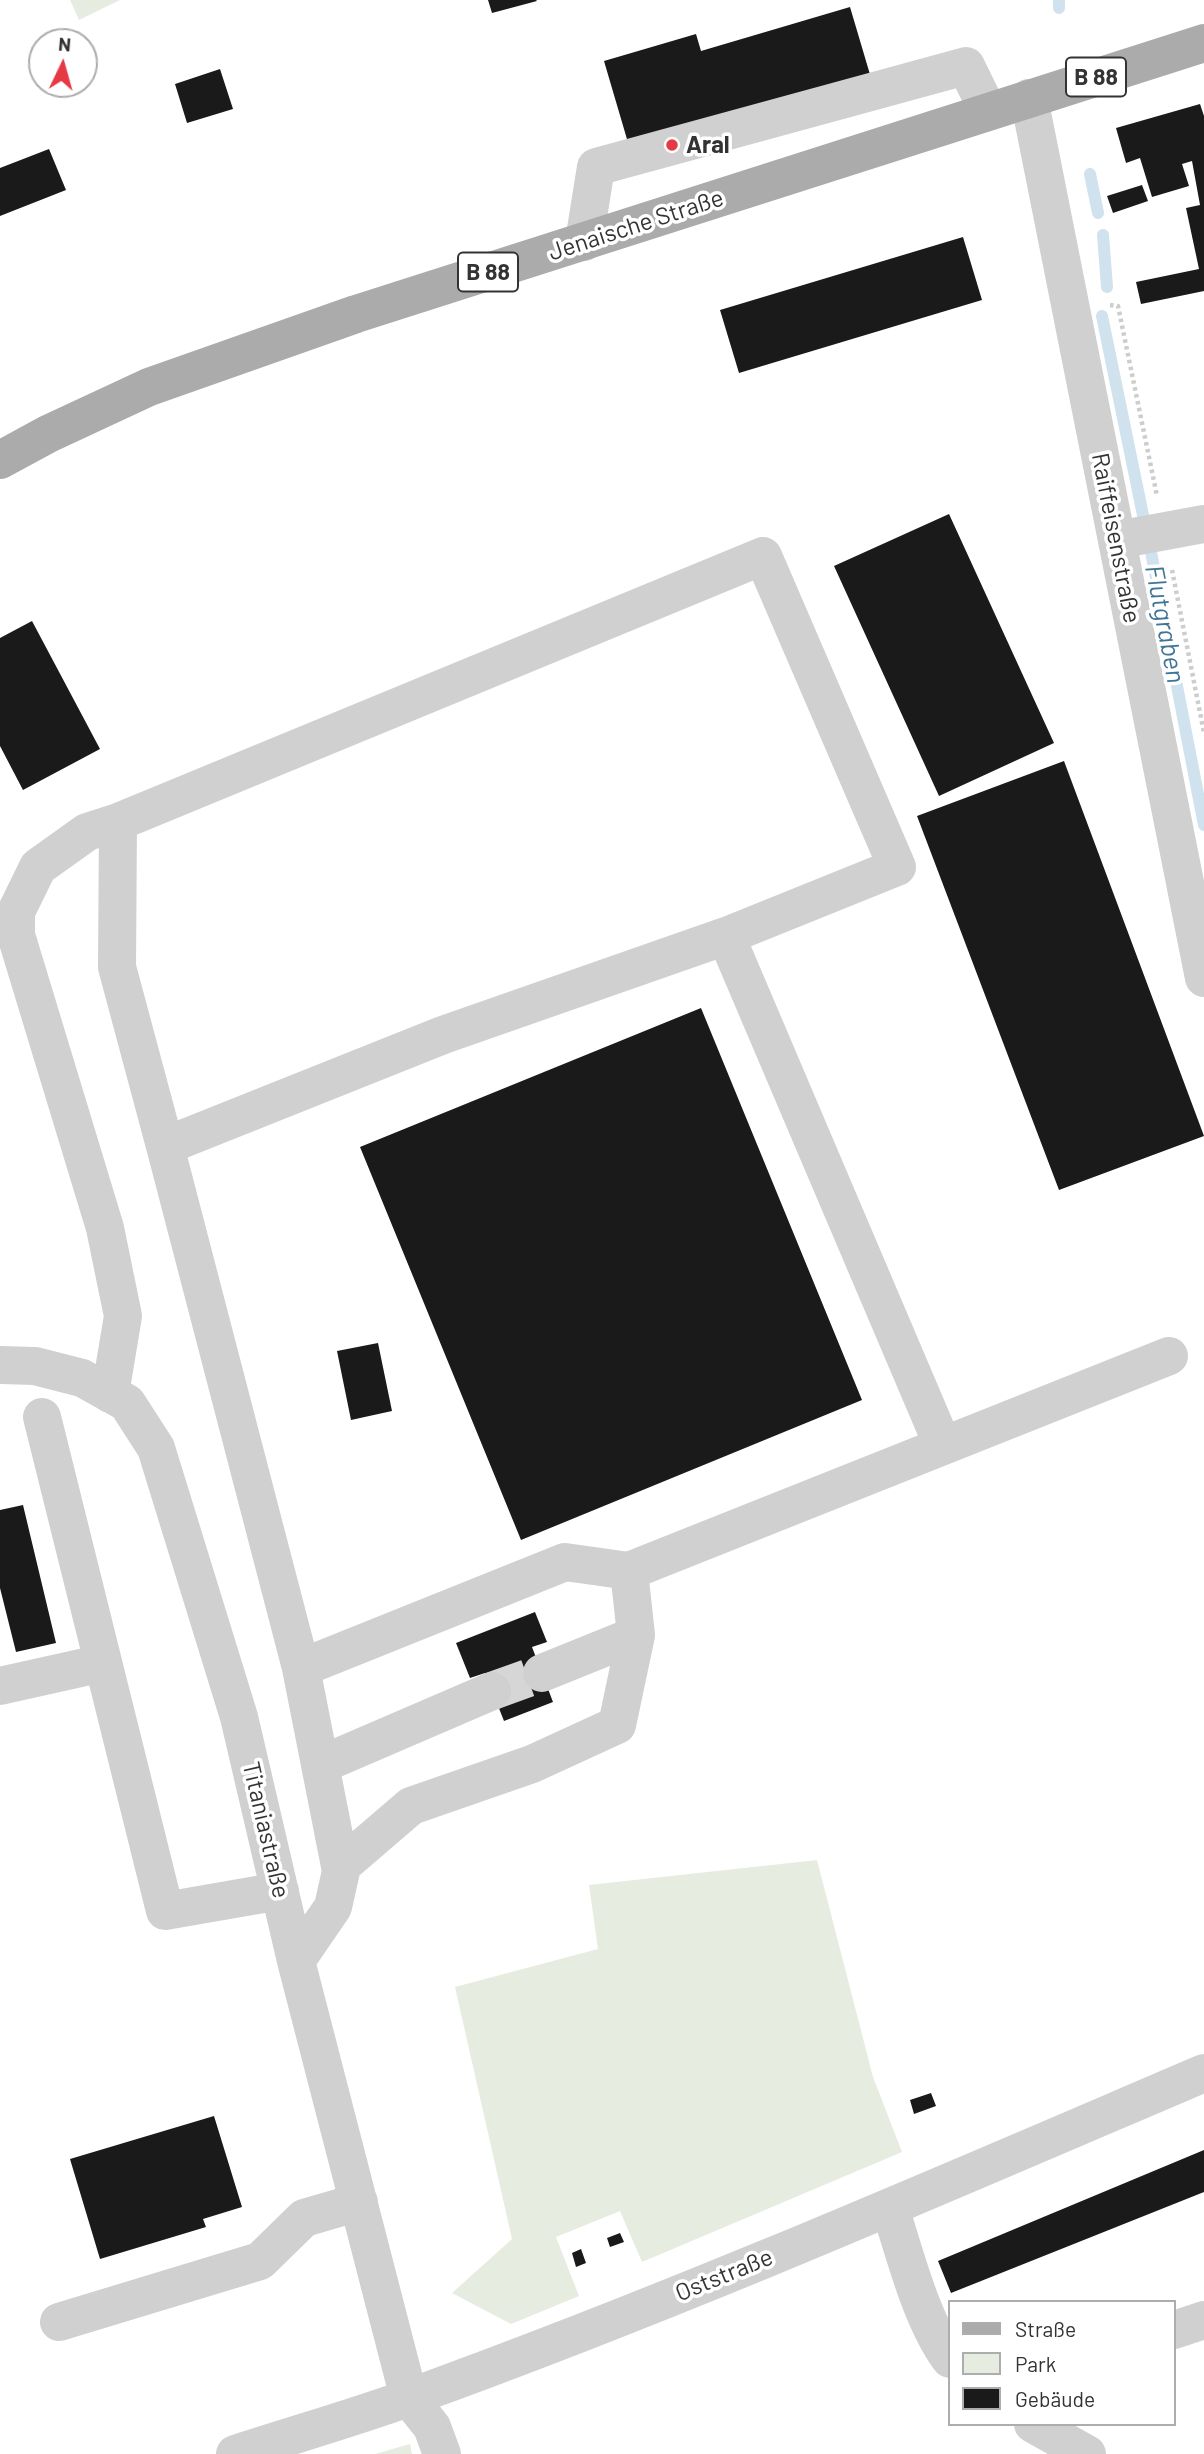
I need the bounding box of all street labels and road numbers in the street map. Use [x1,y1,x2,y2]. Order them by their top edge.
road number: B 88 [1066,58,1126,96]
street label: Jenaische Straße [545,183,727,267]
road number: B 88 [458,252,518,292]
street label: Raiffeisenstraße [1085,451,1147,625]
street label: Titaniastraße [236,1759,296,1901]
street label: Oststraße [671,2242,777,2308]

